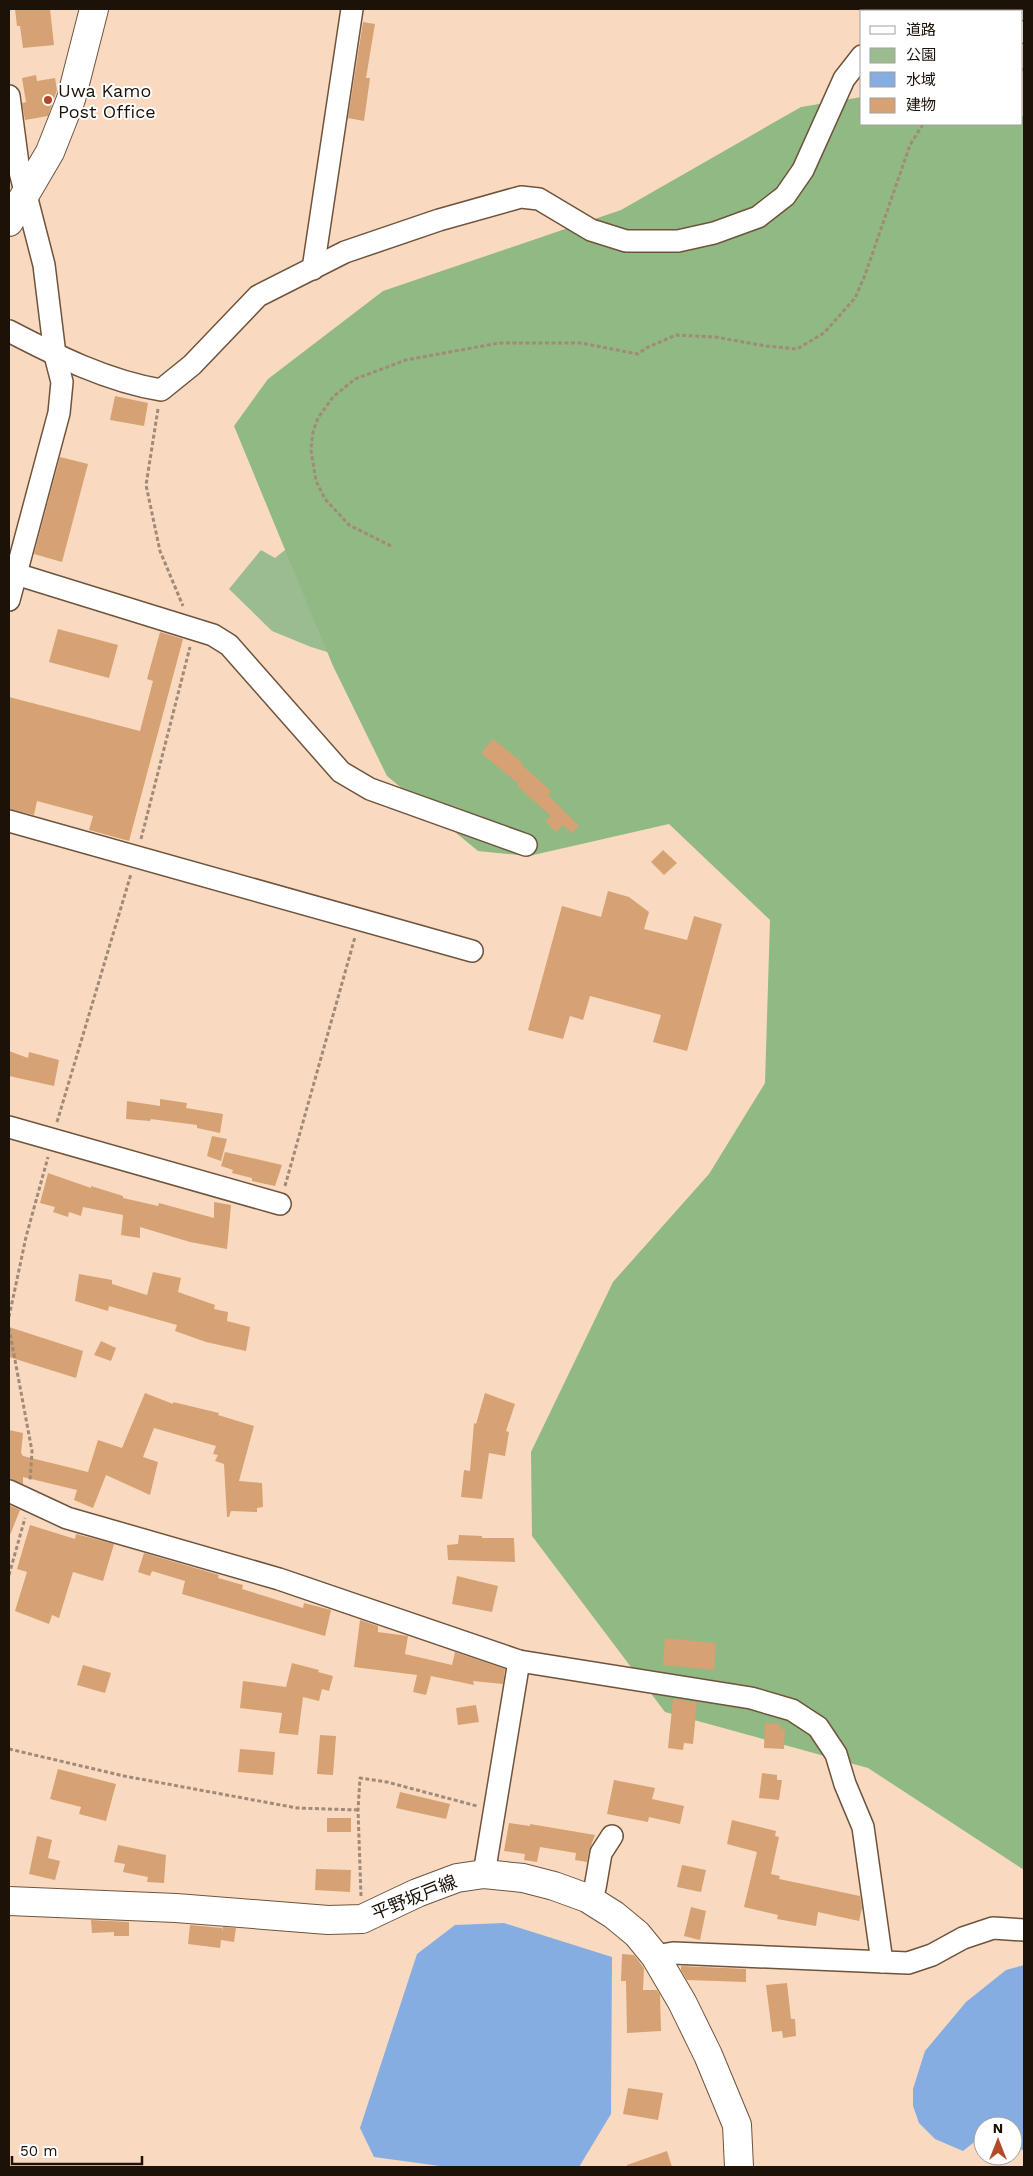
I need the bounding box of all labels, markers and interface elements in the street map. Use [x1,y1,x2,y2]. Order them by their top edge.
legend [860,10,1023,125]
text: 道路 [906,21,936,39]
text: 公園 [906,46,936,64]
text: 水域 [906,71,936,89]
place label: Uwa Kamo Post Office [58,80,156,122]
marker: Uwa Kamo Post Office [42,94,54,106]
text: 建物 [906,96,936,114]
street label: 平野坂戸線 [368,1870,460,1924]
north arrow [973,2116,1023,2166]
text: N [993,2120,1003,2136]
scale bar [12,2134,142,2166]
text: 50 m [20,2142,57,2160]

